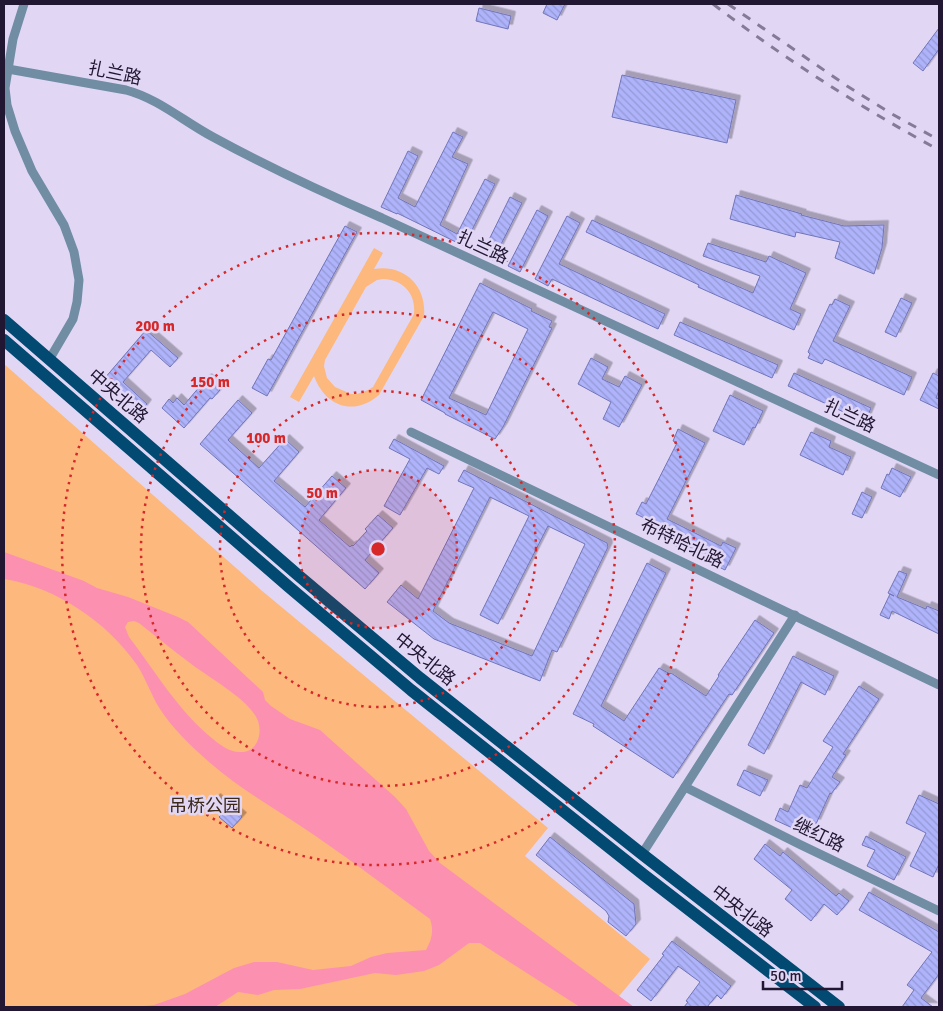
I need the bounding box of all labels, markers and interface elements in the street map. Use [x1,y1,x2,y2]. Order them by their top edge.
street label: 扎兰路 [86,57,144,89]
street label: 扎兰路 [454,226,512,268]
text: 200 m [135,317,175,335]
street label: 中央北路 [84,364,152,428]
text: 150 m [190,373,230,391]
street label: 扎兰路 [821,395,879,437]
text: 100 m [246,429,286,447]
text: 50 m [306,484,338,502]
street label: 布特哈北路 [637,513,727,573]
centre of rings [369,540,387,558]
street label: 中央北路 [390,628,460,690]
park label: 吊桥公园 [169,795,241,817]
street label: 继红路 [790,813,848,857]
street label: 中央北路 [707,880,777,942]
scale bar [763,958,842,990]
text: 50 m [770,967,801,985]

